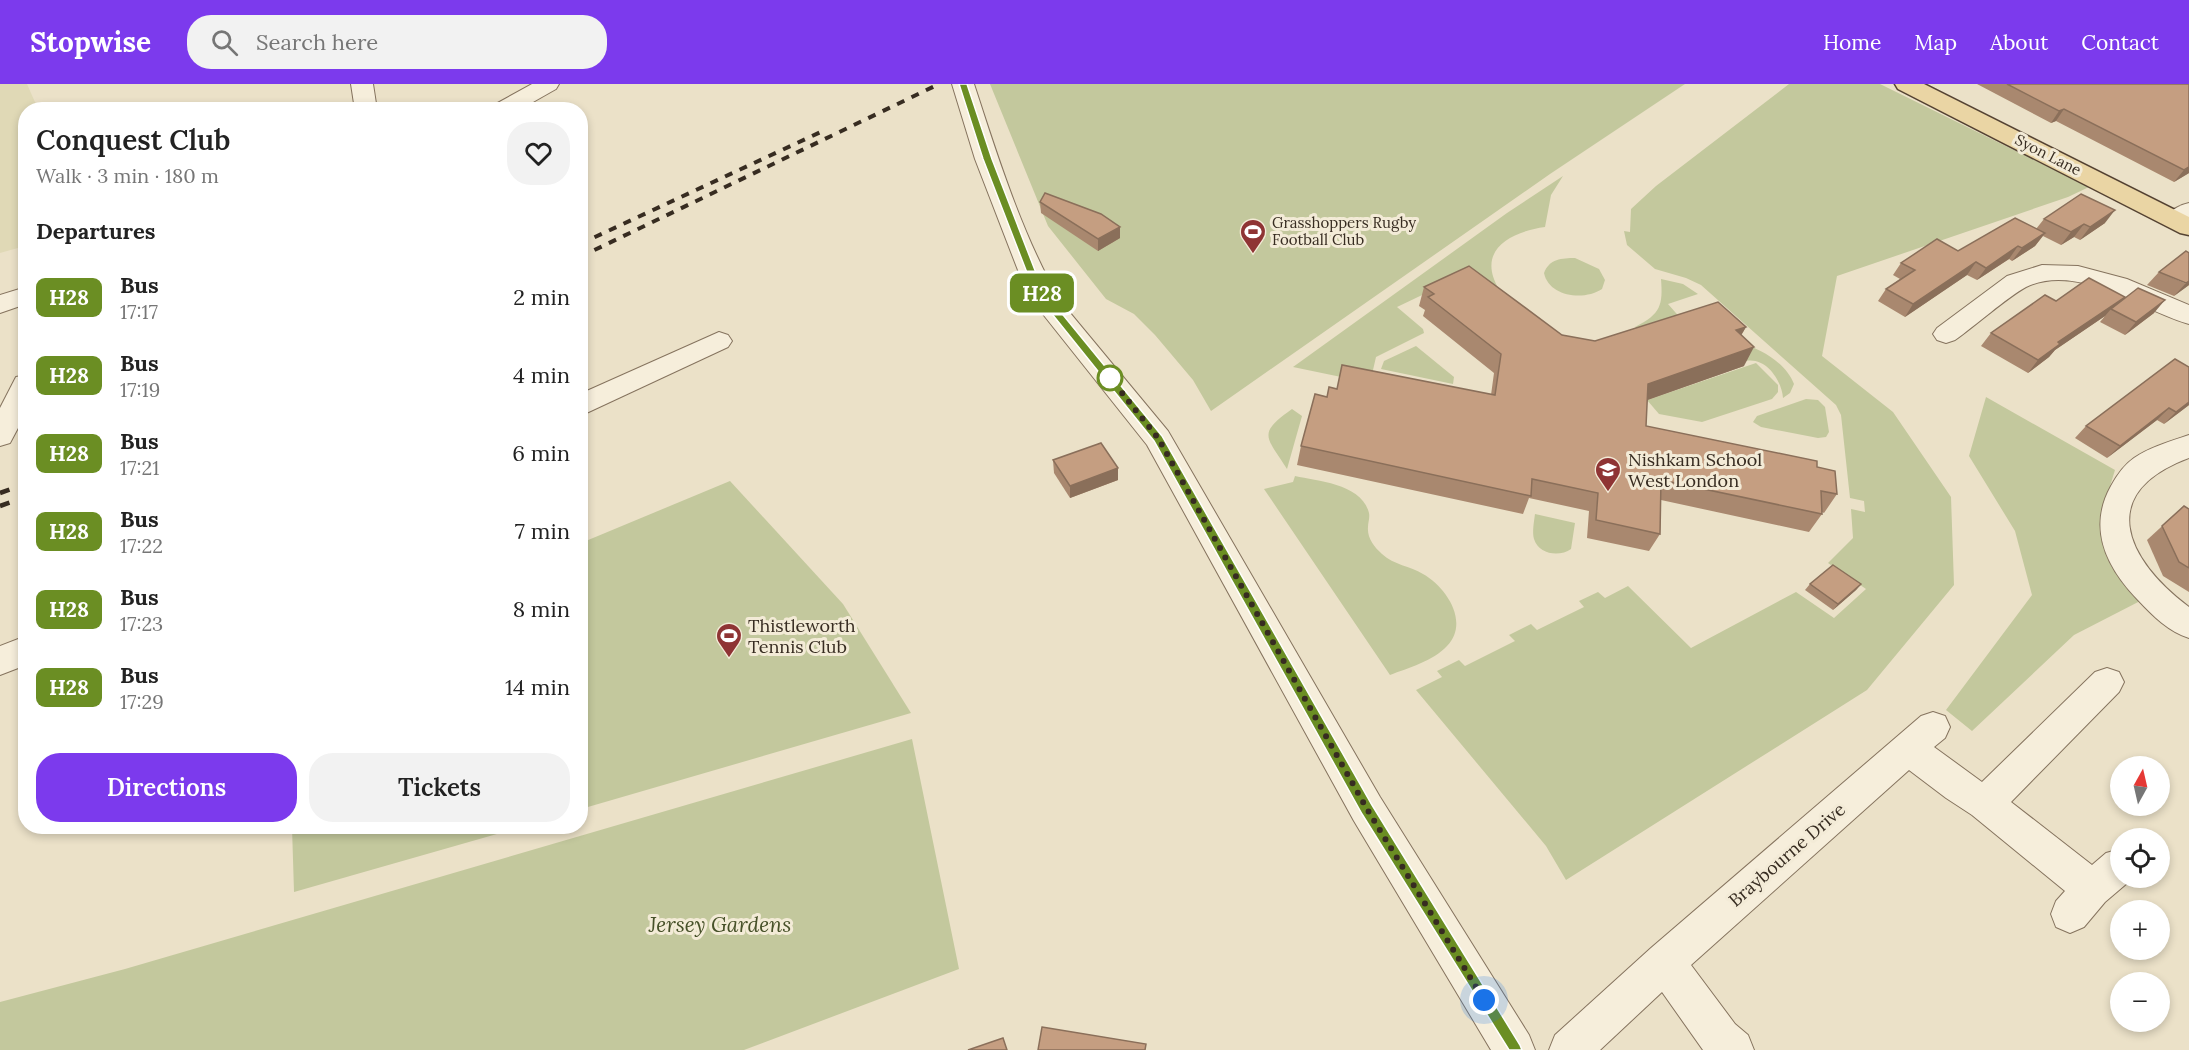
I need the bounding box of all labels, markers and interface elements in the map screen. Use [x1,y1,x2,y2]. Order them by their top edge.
search box [187,15,607,69]
text: Stopwise [30,24,151,60]
icon: search [208,26,241,59]
text: Search here [256,28,378,56]
text: Home [1823,29,1881,56]
text: Map [1914,29,1957,56]
text: About [1990,29,2048,56]
text: Contact [2081,29,2159,56]
text: Conquest Club [36,122,230,158]
button: heart [507,122,570,185]
street label: Syon Lane [2012,130,2085,179]
text: Walk · 3 min · 180 m [36,163,219,188]
place label: Grasshoppers Rugby Football Club [1272,213,1416,249]
text: Departures [36,217,155,245]
sports icon: Grasshoppers Rugby Football Club [1238,217,1268,255]
text: Bus [120,271,159,299]
line badge: H28 [1008,274,1076,312]
text: H28 [1022,280,1062,307]
text: 2 min [513,283,570,311]
text: H28 [49,284,89,311]
text: 17:17 [120,299,158,324]
text: Bus [120,349,159,377]
text: 4 min [513,361,570,389]
text: H28 [49,362,89,389]
unlabelled marker [1097,365,1123,391]
text: 17:19 [120,377,160,402]
text: Bus [120,427,159,455]
text: 6 min [512,439,570,467]
text: H28 [49,440,89,467]
place label: Nishkam School West London [1628,448,1762,492]
text: 17:21 [120,455,160,480]
school or university icon: Nishkam School West London [1593,455,1623,493]
text: Bus [120,505,159,533]
text: 7 min [515,517,570,545]
text: H28 [49,518,89,545]
text: 17:22 [120,533,163,558]
text: Bus [120,583,159,611]
text: 8 min [513,595,570,623]
text: H28 [49,596,89,623]
text: 17:23 [120,611,163,636]
place label: Thistleworth Tennis Club [748,614,856,658]
sports icon: Thistleworth Tennis Club [714,621,744,659]
text: Bus [120,661,159,689]
text: 14 min [505,673,570,701]
text: H28 [49,674,89,701]
text: 17:29 [120,689,164,714]
button: Directions [36,753,297,822]
button: Tickets [309,753,570,822]
north arrow [2110,756,2170,816]
map controls [2110,756,2170,1032]
street label: Braybourne Drive [1724,797,1850,912]
button: locate [2110,828,2170,888]
button: + [2110,900,2170,960]
park label: Jersey Gardens [648,911,791,938]
button: − [2110,972,2170,1032]
your location [1469,985,1499,1015]

